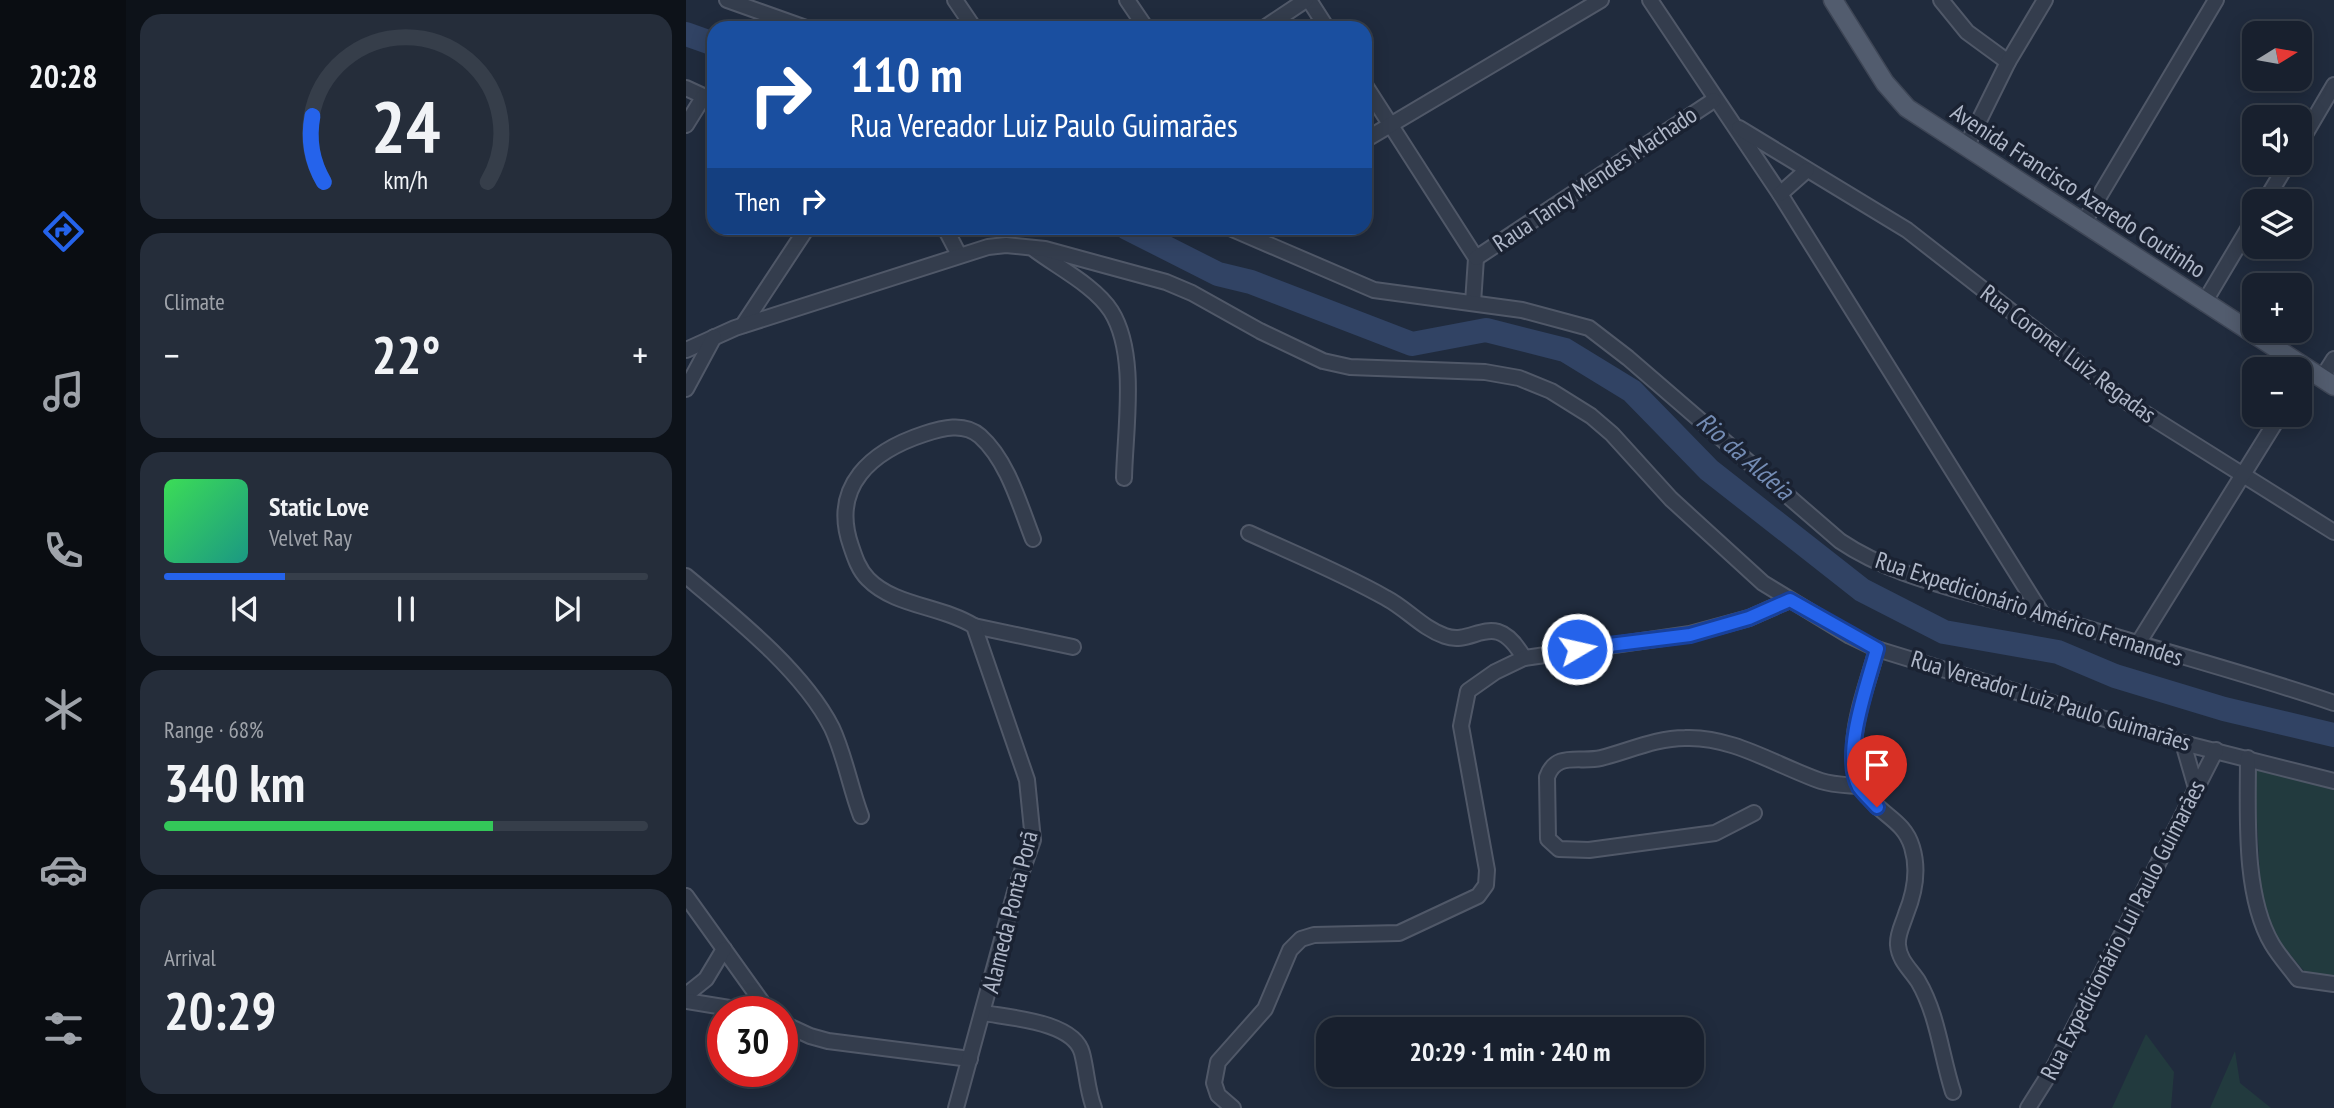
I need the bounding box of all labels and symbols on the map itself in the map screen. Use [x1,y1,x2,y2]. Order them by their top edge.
north arrow [2242,21,2312,91]
street label: Avenida Francisco Azeredo Coutinho [1945,96,2212,285]
street label: Raua Tancy Mendes Machado [1487,99,1703,258]
street label: Rua Coronel Luiz Regadas [1974,277,2162,430]
water label: Rio da Aldeia [1690,405,1802,508]
street label: Rua Expedicionário Américo Fernandes [1872,544,2187,673]
position arrow [1540,612,1614,686]
street label: Rua Vereador Luiz Paulo Guimarães [1908,643,2195,758]
pin [1847,735,1907,807]
street label: Rua Expedicionário Lui Paulo Guimarães [2033,775,2212,1085]
street label: Alameda Ponta Porã [974,828,1045,996]
speed limit sign: 30 [707,996,798,1087]

